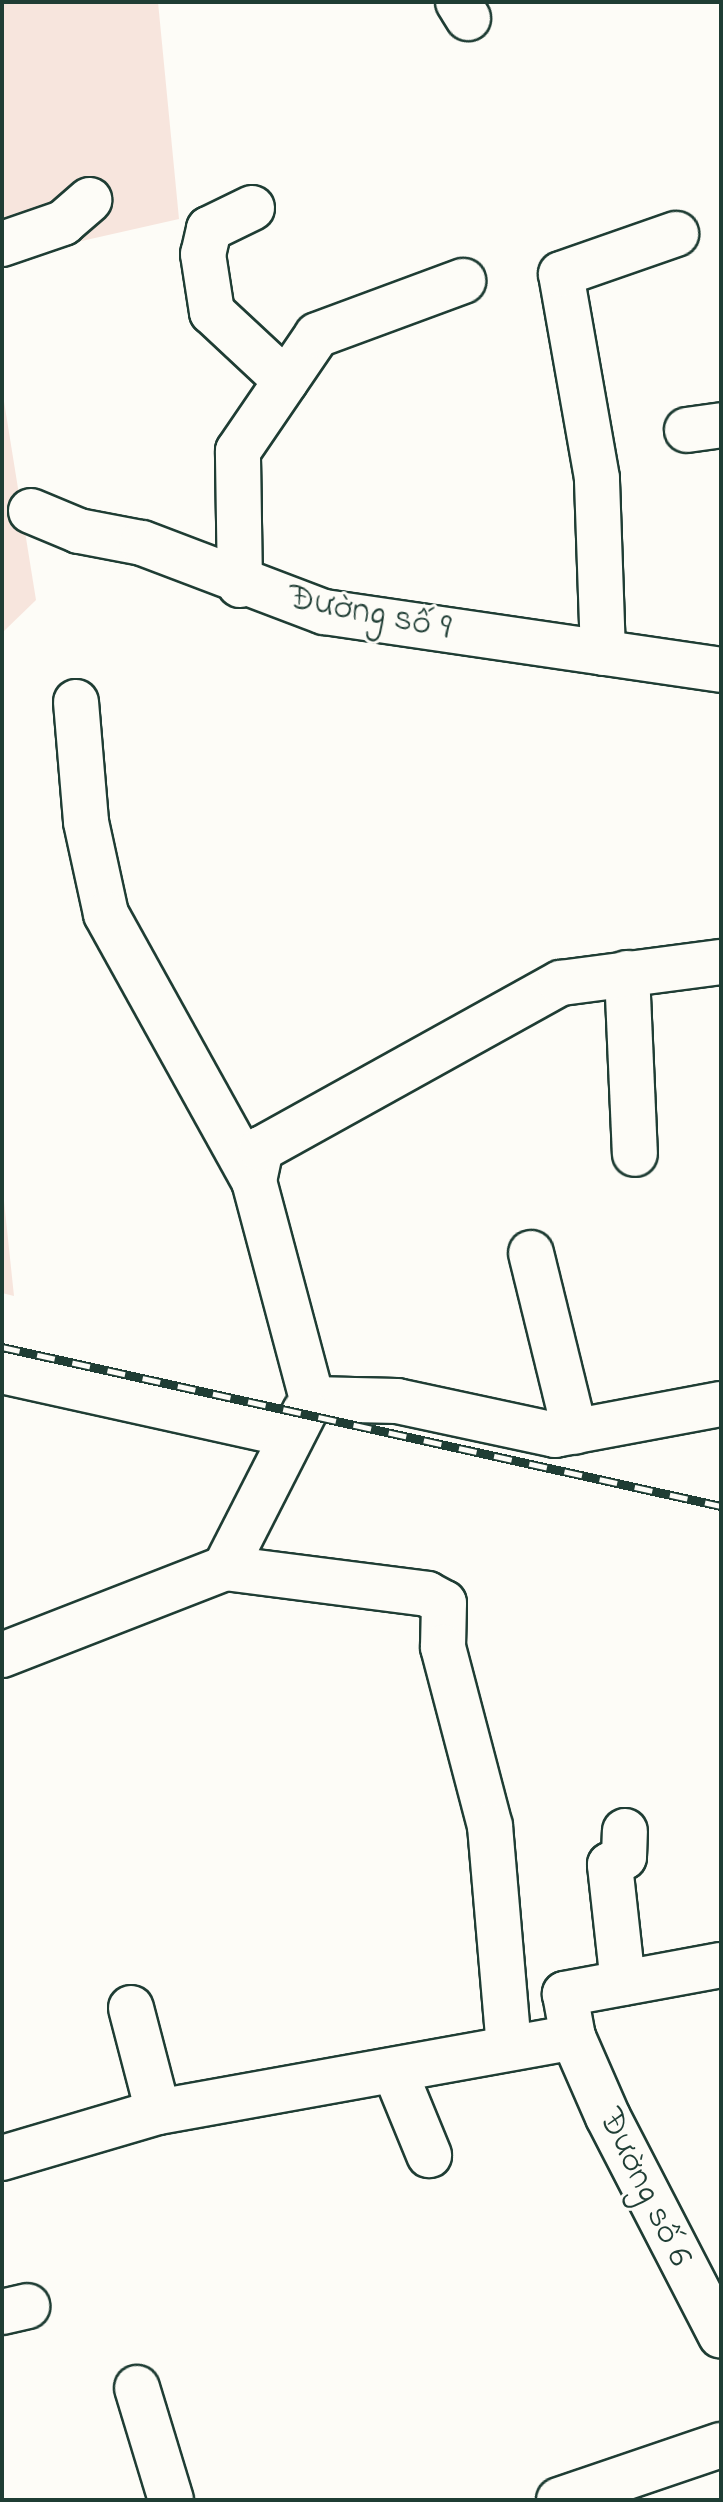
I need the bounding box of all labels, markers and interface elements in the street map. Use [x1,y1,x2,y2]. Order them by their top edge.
street label: Đường số 9 [284,577,454,651]
street label: Đường số 6 [587,2102,701,2274]

